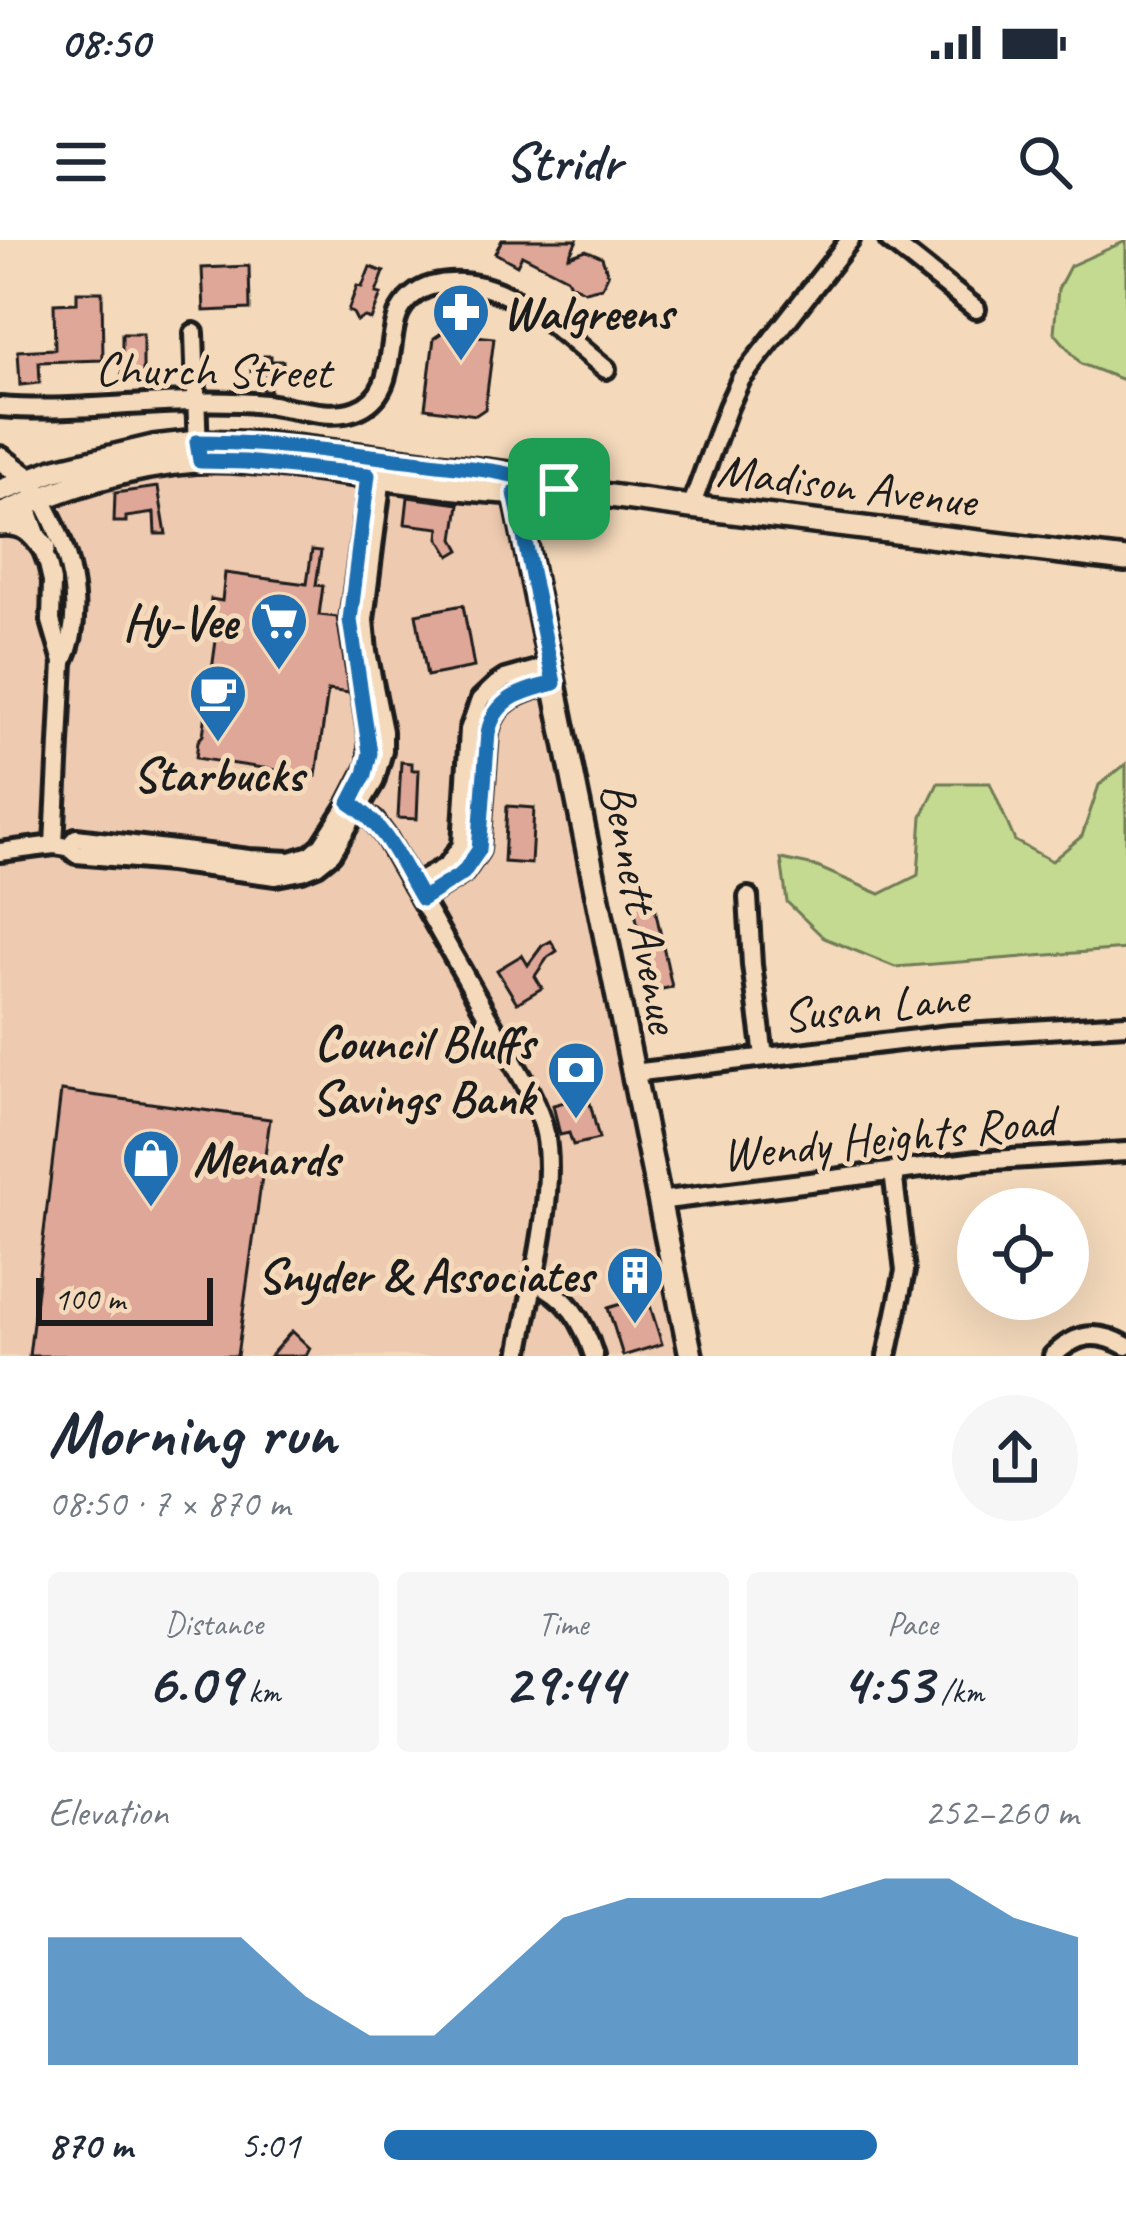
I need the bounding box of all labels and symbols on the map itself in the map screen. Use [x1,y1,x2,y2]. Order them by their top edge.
pharmacy icon: Walgreens [430,281,492,363]
place label: Walgreens [503,283,678,343]
street label: Church Street [95,338,335,402]
pin [508,438,610,540]
street label: Madison Avenue [714,439,983,531]
supermarket icon: Hy-Vee [248,590,310,672]
place label: Hy-Vee [123,592,241,652]
cafe icon: Starbucks [187,662,249,744]
place label: Starbucks [133,745,307,805]
street label: Bennett Avenue [587,777,695,1041]
street label: Susan Lane [779,966,974,1046]
place label: Council Bluffs Savings Bank [312,1013,539,1128]
bank icon: Council Bluffs Savings Bank [545,1039,607,1121]
street label: Wendy Heights Road [719,1089,1064,1184]
shop icon: Menards [120,1127,182,1209]
place label: Menards [193,1129,343,1189]
building icon: Snyder & Associates [604,1244,666,1326]
place label: Snyder & Associates [257,1246,598,1306]
scale bar [36,1272,213,1325]

